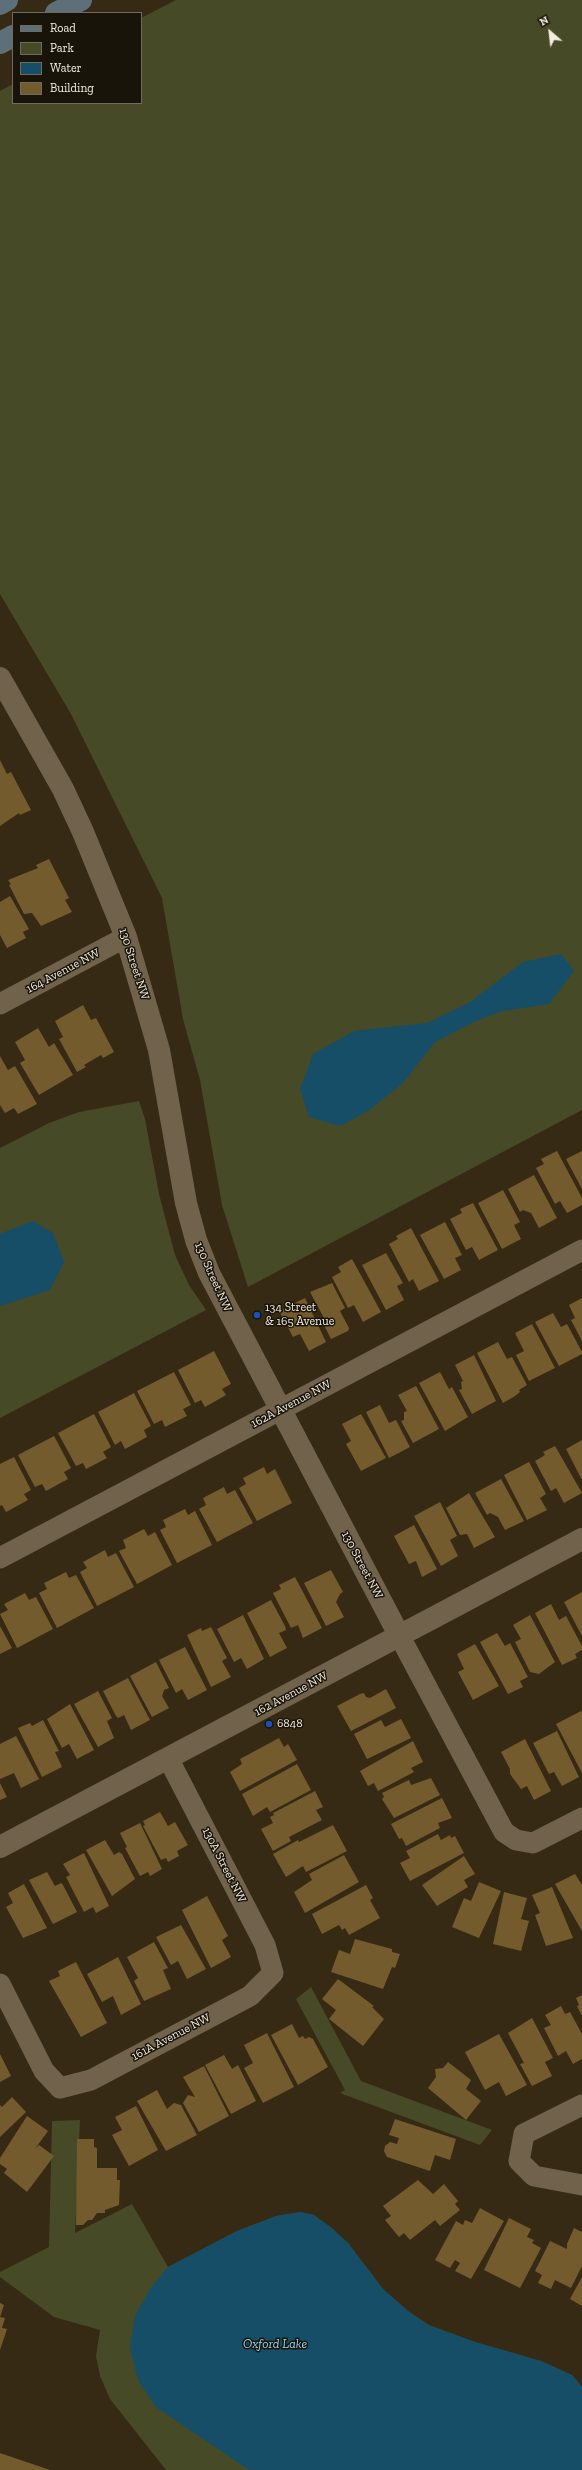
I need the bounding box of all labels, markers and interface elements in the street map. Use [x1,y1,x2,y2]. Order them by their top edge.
legend [12,12,142,104]
north arrow [530,12,570,52]
text: N [537,13,551,29]
text: Road [50,21,76,35]
text: Park [50,41,74,55]
text: Water [50,61,82,75]
text: Building [50,81,94,95]
street label: 130 Street NW [116,926,152,1002]
street label: 164 Avenue NW [24,946,102,996]
street label: 130 Street NW [191,1240,235,1314]
place label: 134 Street & 165 Avenue [265,1301,334,1329]
marker: 134 Street & 165 Avenue [252,1310,262,1320]
street label: 162A Avenue NW [249,1377,333,1431]
street label: 130 Street NW [338,1529,386,1601]
street label: 162 Avenue NW [252,1669,330,1719]
place label: 6848 [277,1717,303,1731]
marker: 6848 [264,1719,274,1729]
street label: 130A Street NW [199,1825,249,1905]
street label: 161A Avenue NW [129,2010,213,2064]
water label: Oxford Lake [243,2336,307,2352]

